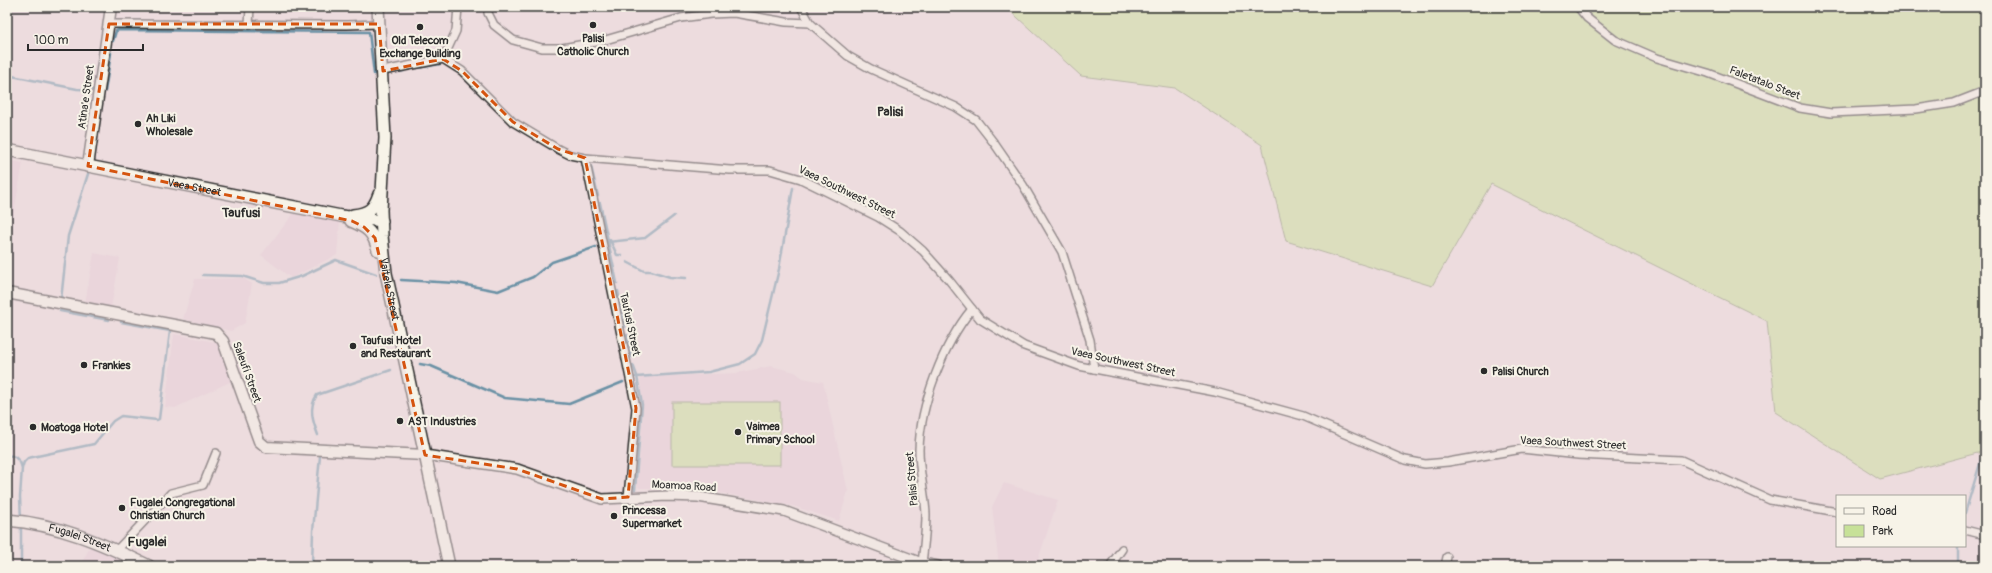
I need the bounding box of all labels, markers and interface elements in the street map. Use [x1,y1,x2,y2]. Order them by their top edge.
marker: Palisi Catholic Church [588,20,598,30]
marker: Old Telecom Exchange Building [415,22,425,32]
scale bar [28,26,143,52]
place label: Palisi Catholic Church [557,32,629,58]
text: 100 m [34,33,69,48]
place label: Old Telecom Exchange Building [379,34,461,60]
street label: Atina'e Street [75,64,97,130]
street label: Faletatalo Steet [1728,64,1803,103]
district label: Palisi [877,104,904,120]
place label: Ah Liki Wholesale [146,112,193,138]
marker: Ah Liki Wholesale [133,119,143,129]
street label: Vaea Southwest Street [796,163,898,221]
street label: Vaea Street [166,175,223,199]
district label: Taufusi [221,205,261,221]
street label: Vaitele Street [378,257,403,322]
street label: Taufusi Street [617,291,643,357]
place label: Taufusi Hotel and Restaurant [360,334,431,360]
street label: Saleufi Street [230,340,264,405]
marker: Taufusi Hotel and Restaurant [348,341,358,351]
street label: Vaea Southwest Street [1070,345,1177,380]
place label: Frankies [92,359,131,372]
marker: Frankies [79,360,89,370]
place label: Palisi Church [1492,365,1549,378]
marker: Palisi Church [1479,366,1489,376]
place label: AST Industries [408,415,476,428]
marker: AST Industries [395,416,405,426]
place label: Vaimea Primary School [746,420,815,446]
place label: Moatoga Hotel [41,421,109,434]
marker: Moatoga Hotel [28,422,38,432]
marker: Vaimea Primary School [733,427,743,437]
street label: Vaea Southwest Street [1519,434,1627,452]
street label: Palisi Street [903,451,921,507]
street label: Moamoa Road [651,478,717,494]
legend [1836,495,1966,547]
place label: Fugalei Congregational Christian Church [130,496,236,522]
marker: Fugalei Congregational Christian Church [117,503,127,513]
place label: Princessa Supermarket [622,504,682,530]
text: Road [1872,504,1897,519]
marker: Princessa Supermarket [609,511,619,521]
street label: Fugalei Street [47,521,113,554]
text: Park [1872,524,1893,539]
district label: Fugalei [128,534,167,550]

